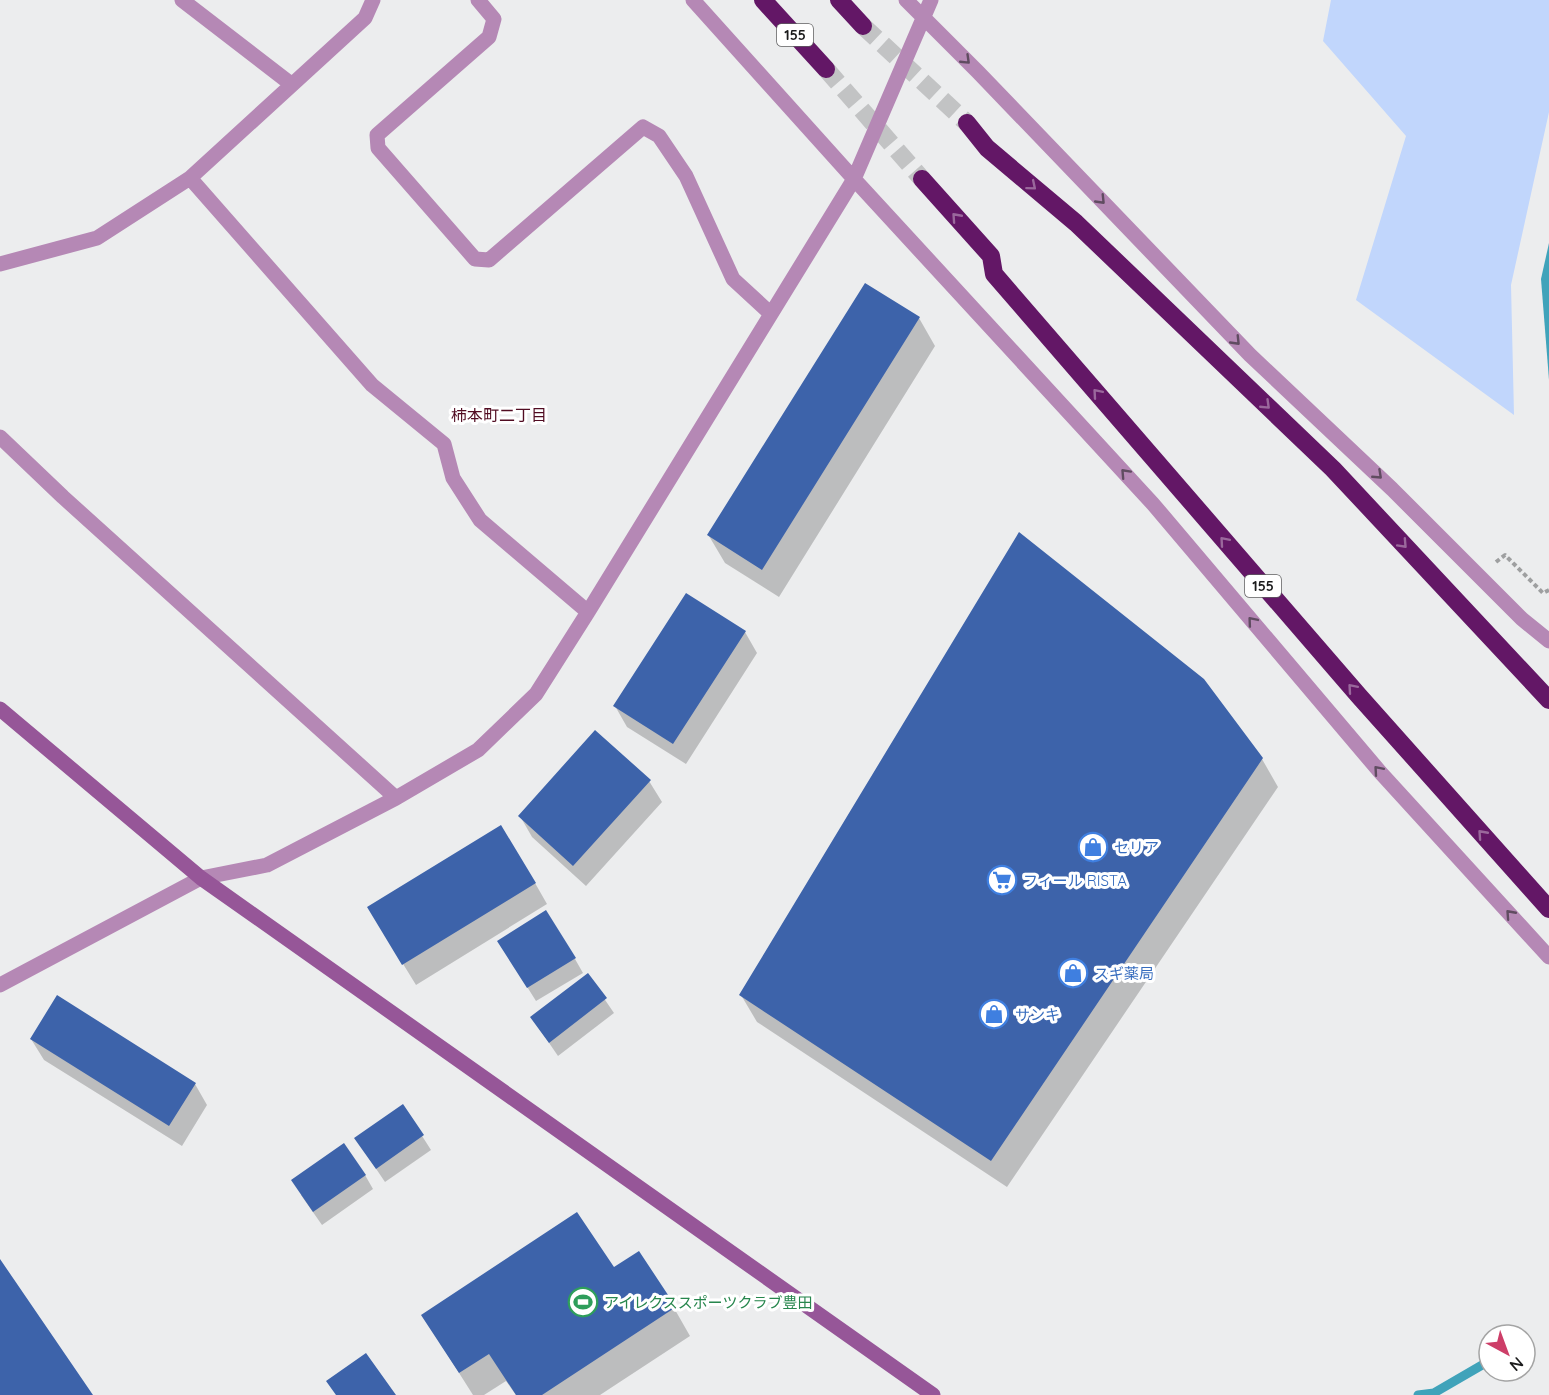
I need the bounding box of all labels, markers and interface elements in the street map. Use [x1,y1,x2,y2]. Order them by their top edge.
road number: 155 [777,24,813,46]
one-way arrow [959,53,969,64]
one-way arrow [1025,178,1036,189]
one-way arrow [1094,193,1105,204]
one-way arrow [952,213,963,224]
one-way arrow [1229,334,1240,345]
one-way arrow [1093,389,1104,400]
one-way arrow [1259,398,1269,409]
district label: 柿本町二丁目 [451,405,547,425]
one-way arrow [1370,468,1381,479]
one-way arrow [1121,470,1132,480]
one-way arrow [1395,536,1406,547]
one-way arrow [1221,537,1232,548]
road number: 155 [1245,575,1281,597]
one-way arrow [1248,617,1259,628]
one-way arrow [1348,684,1359,695]
one-way arrow [1374,766,1385,777]
one-way arrow [1478,830,1489,841]
shop icon: セリア [1077,831,1109,863]
place label: セリア [1114,838,1159,857]
supermarket icon: フィール RISTA [986,864,1018,896]
place label: フィール RISTA [1023,871,1127,890]
one-way arrow [1506,910,1517,921]
shop icon: スギ薬局 [1057,957,1089,989]
place label: スギ薬局 [1094,964,1154,983]
shop icon: サンキ [978,998,1010,1030]
place label: サンキ [1015,1005,1060,1024]
sports icon: アイレクススポーツクラブ豊田 [567,1286,599,1318]
place label: アイレクススポーツクラブ豊田 [604,1293,813,1312]
north arrow [1477,1323,1537,1383]
text: N [1506,1353,1528,1376]

